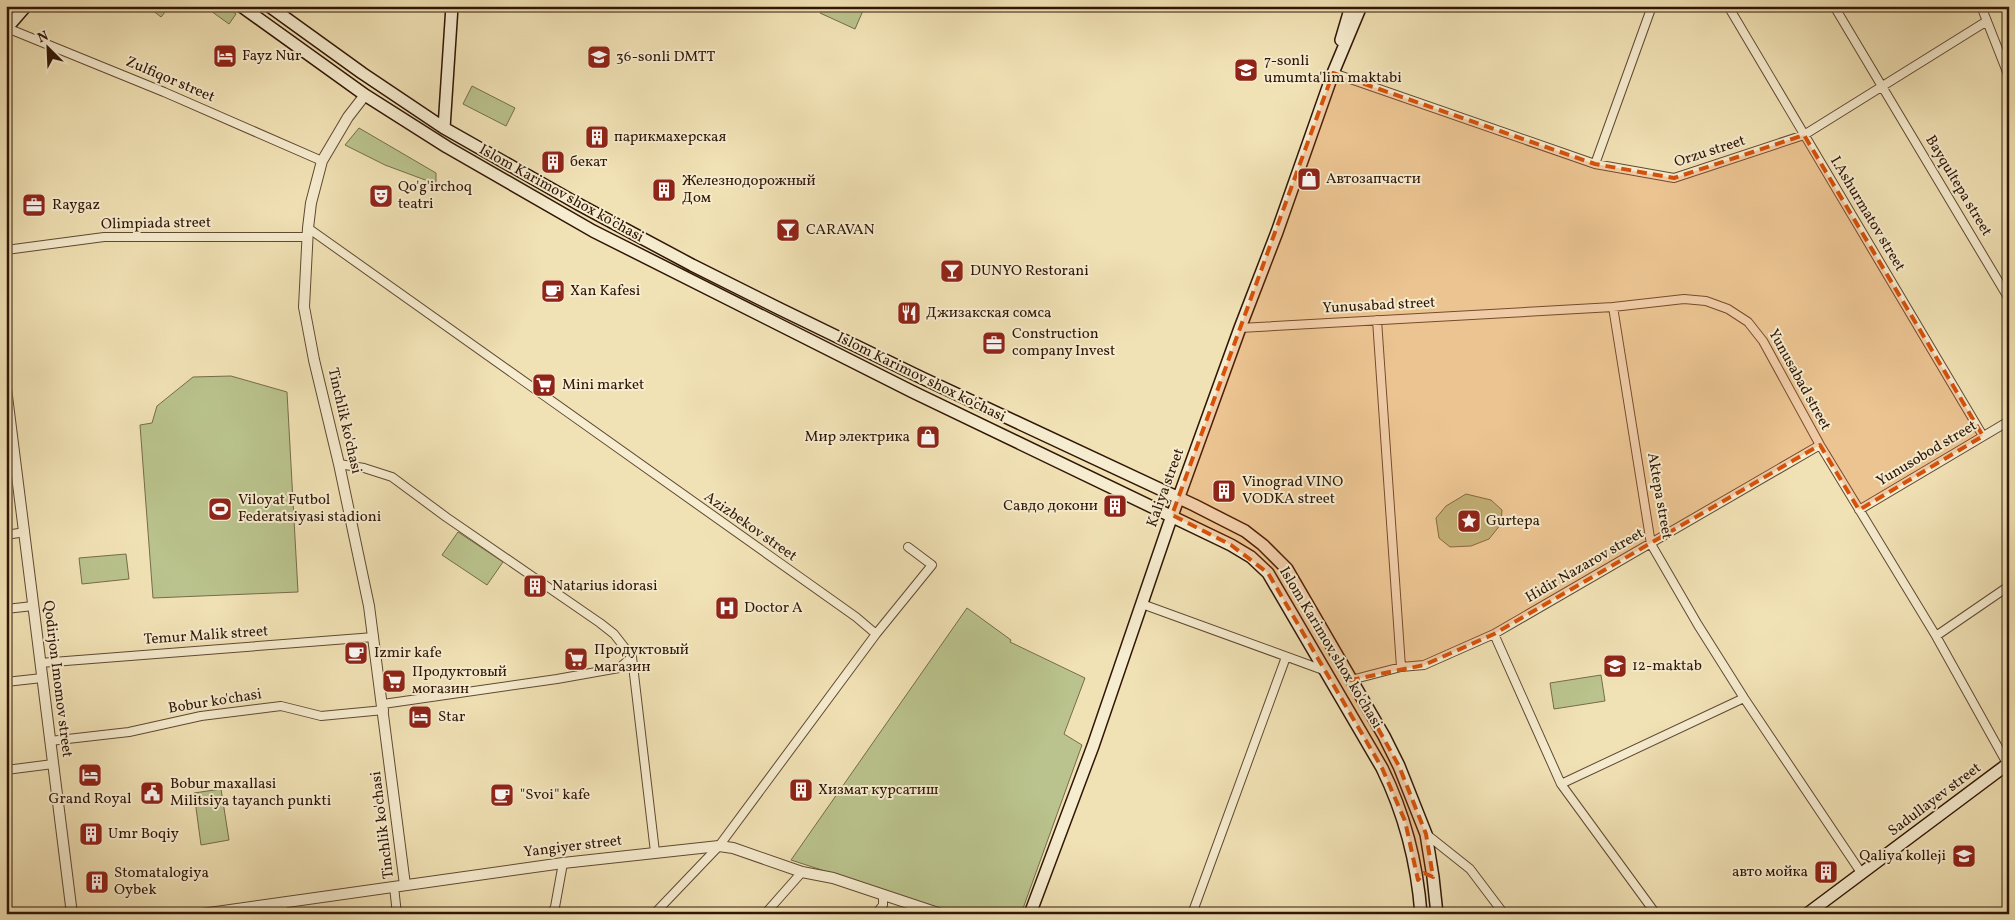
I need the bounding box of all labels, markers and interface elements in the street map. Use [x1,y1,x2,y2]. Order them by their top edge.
north arrow [22,22,72,72]
text: N [35,27,52,48]
hotel icon: Fayz Nur [212,43,238,69]
school or university icon: 36-sonli DMTT [586,44,612,70]
place label: Fayz Nur [242,46,301,67]
place label: 36-sonli DMTT [616,47,715,68]
place label: 7-sonli umumta'lim maktabi [1264,51,1402,89]
street label: Zulfiqor street [122,52,218,108]
school or university icon: 7-sonli umumta'lim maktabi [1233,57,1259,83]
building icon: парикмахерская [584,124,610,150]
place label: парикмахерская [614,127,726,148]
street label: Orzu street [1672,131,1748,173]
street label: Bayqultepa street [1920,132,1996,240]
street label: Islom Karimov shox ko'chasi [475,140,647,248]
building icon: бекат [540,149,566,175]
place label: бекат [570,152,608,173]
street label: I.Ashurmatov street [1824,152,1910,276]
shop icon: Автозапчасти [1296,166,1322,192]
place label: Автозапчасти [1326,169,1421,190]
place label: Железнодорожный Дом [682,171,816,209]
place label: Qo'g'irchoq teatri [398,177,473,215]
building icon: Железнодорожный Дом [651,177,677,203]
theatre icon: Qo'g'irchoq teatri [368,183,394,209]
office icon: Raygaz [21,192,47,218]
place label: Raygaz [52,195,100,216]
street label: Olimpiada street [101,213,211,235]
bar icon: CARAVAN [775,217,801,243]
place label: CARAVAN [806,220,875,241]
bar icon: DUNYO Restorani [939,258,965,284]
place label: DUNYO Restorani [970,261,1089,282]
cafe icon: Xan Kafesi [540,278,566,304]
place label: Xan Kafesi [570,281,640,302]
street label: Yunusabad street [1322,293,1436,319]
restaurant icon: Джизакская сомса [896,300,922,326]
place label: Джизакская сомса [926,303,1052,324]
place label: Construction company Invest [1012,324,1115,362]
street label: Yunusabad street [1762,325,1836,435]
street label: Islom Karimov shox ko'chasi [833,328,1009,428]
office icon: Construction company Invest [981,330,1007,356]
street label: Tinchlik ko'chasi [322,366,366,476]
supermarket icon: Mini market [531,372,557,398]
place label: Mini market [562,375,644,396]
street label: Yunusobod street [1873,416,1981,492]
shop icon: Мир электрика [915,424,941,450]
place label: Мир электрика [804,427,910,448]
street label: Kaliya street [1142,446,1190,530]
street label: Aktepa street [1641,451,1677,541]
place label: Vinograd VINO VODKA street [1242,472,1343,510]
building icon: Vinograd VINO VODKA street [1211,478,1237,504]
street label: Azizbekov street [699,487,801,567]
place label: Viloyat Futbol Federatsiyasi stadioni [238,490,381,528]
building icon: Савдо докони [1102,493,1128,519]
sports icon: Viloyat Futbol Federatsiyasi stadioni [207,496,233,522]
place label: Савдо докони [1003,496,1098,517]
place icon: Gurtepa [1456,508,1482,534]
place label: Gurtepa [1486,511,1540,532]
street label: Hidir Nazarov street [1522,523,1648,609]
street label: Islom Karimov shox ko'chasi [1273,563,1387,733]
building icon: Natarius idorasi [522,573,548,599]
place label: Natarius idorasi [552,576,657,597]
hospital icon: Doctor A [714,595,740,621]
place label: Doctor A [744,598,803,619]
street label: Qodirjon Imomov street [37,599,77,759]
street label: Temur Malik street [143,621,269,651]
cafe icon: Izmir kafe [343,640,369,666]
place label: Продуктовый магазин [594,640,689,678]
place label: Izmir kafe [374,643,442,664]
supermarket icon: Продуктовый магазин [563,646,589,672]
school or university icon: 12-maktab [1602,653,1628,679]
place label: 12-maktab [1632,656,1702,677]
place label: Продуктовый могазин [412,662,507,700]
supermarket icon: Продуктовый могазин [381,668,407,694]
street label: Bobur ko'chasi [167,684,263,720]
hotel icon: Star [407,704,433,730]
place label: Star [438,707,465,728]
street label: Sadullayev street [1884,758,1986,842]
hotel icon: Grand Royal [77,762,103,788]
street label: Tinchlik ko'chasi [366,770,400,880]
place label: Bobur maxallasi Militsiya tayanch punkti [170,774,331,812]
building icon: Хизмат курсатиш [788,777,814,803]
public building icon: Bobur maxallasi Militsiya tayanch punkti [139,780,165,806]
place label: Хизмат курсатиш [818,780,938,801]
cafe icon: "Svoi" kafe [489,782,515,808]
place label: "Svoi" kafe [520,785,590,806]
place label: Grand Royal [49,789,132,810]
building icon: Umr Boqiy [78,821,104,847]
place label: Umr Boqiy [108,824,179,845]
street label: Yangiyer street [523,831,623,863]
school or university icon: Qaliya kolleji [1951,843,1977,869]
place label: Qaliya kolleji [1859,846,1946,867]
building icon: авто мойка [1813,859,1839,885]
place label: авто мойка [1732,862,1808,883]
place label: Stomatalogiya Oybek [114,863,209,901]
building icon: Stomatalogiya Oybek [84,869,110,895]

